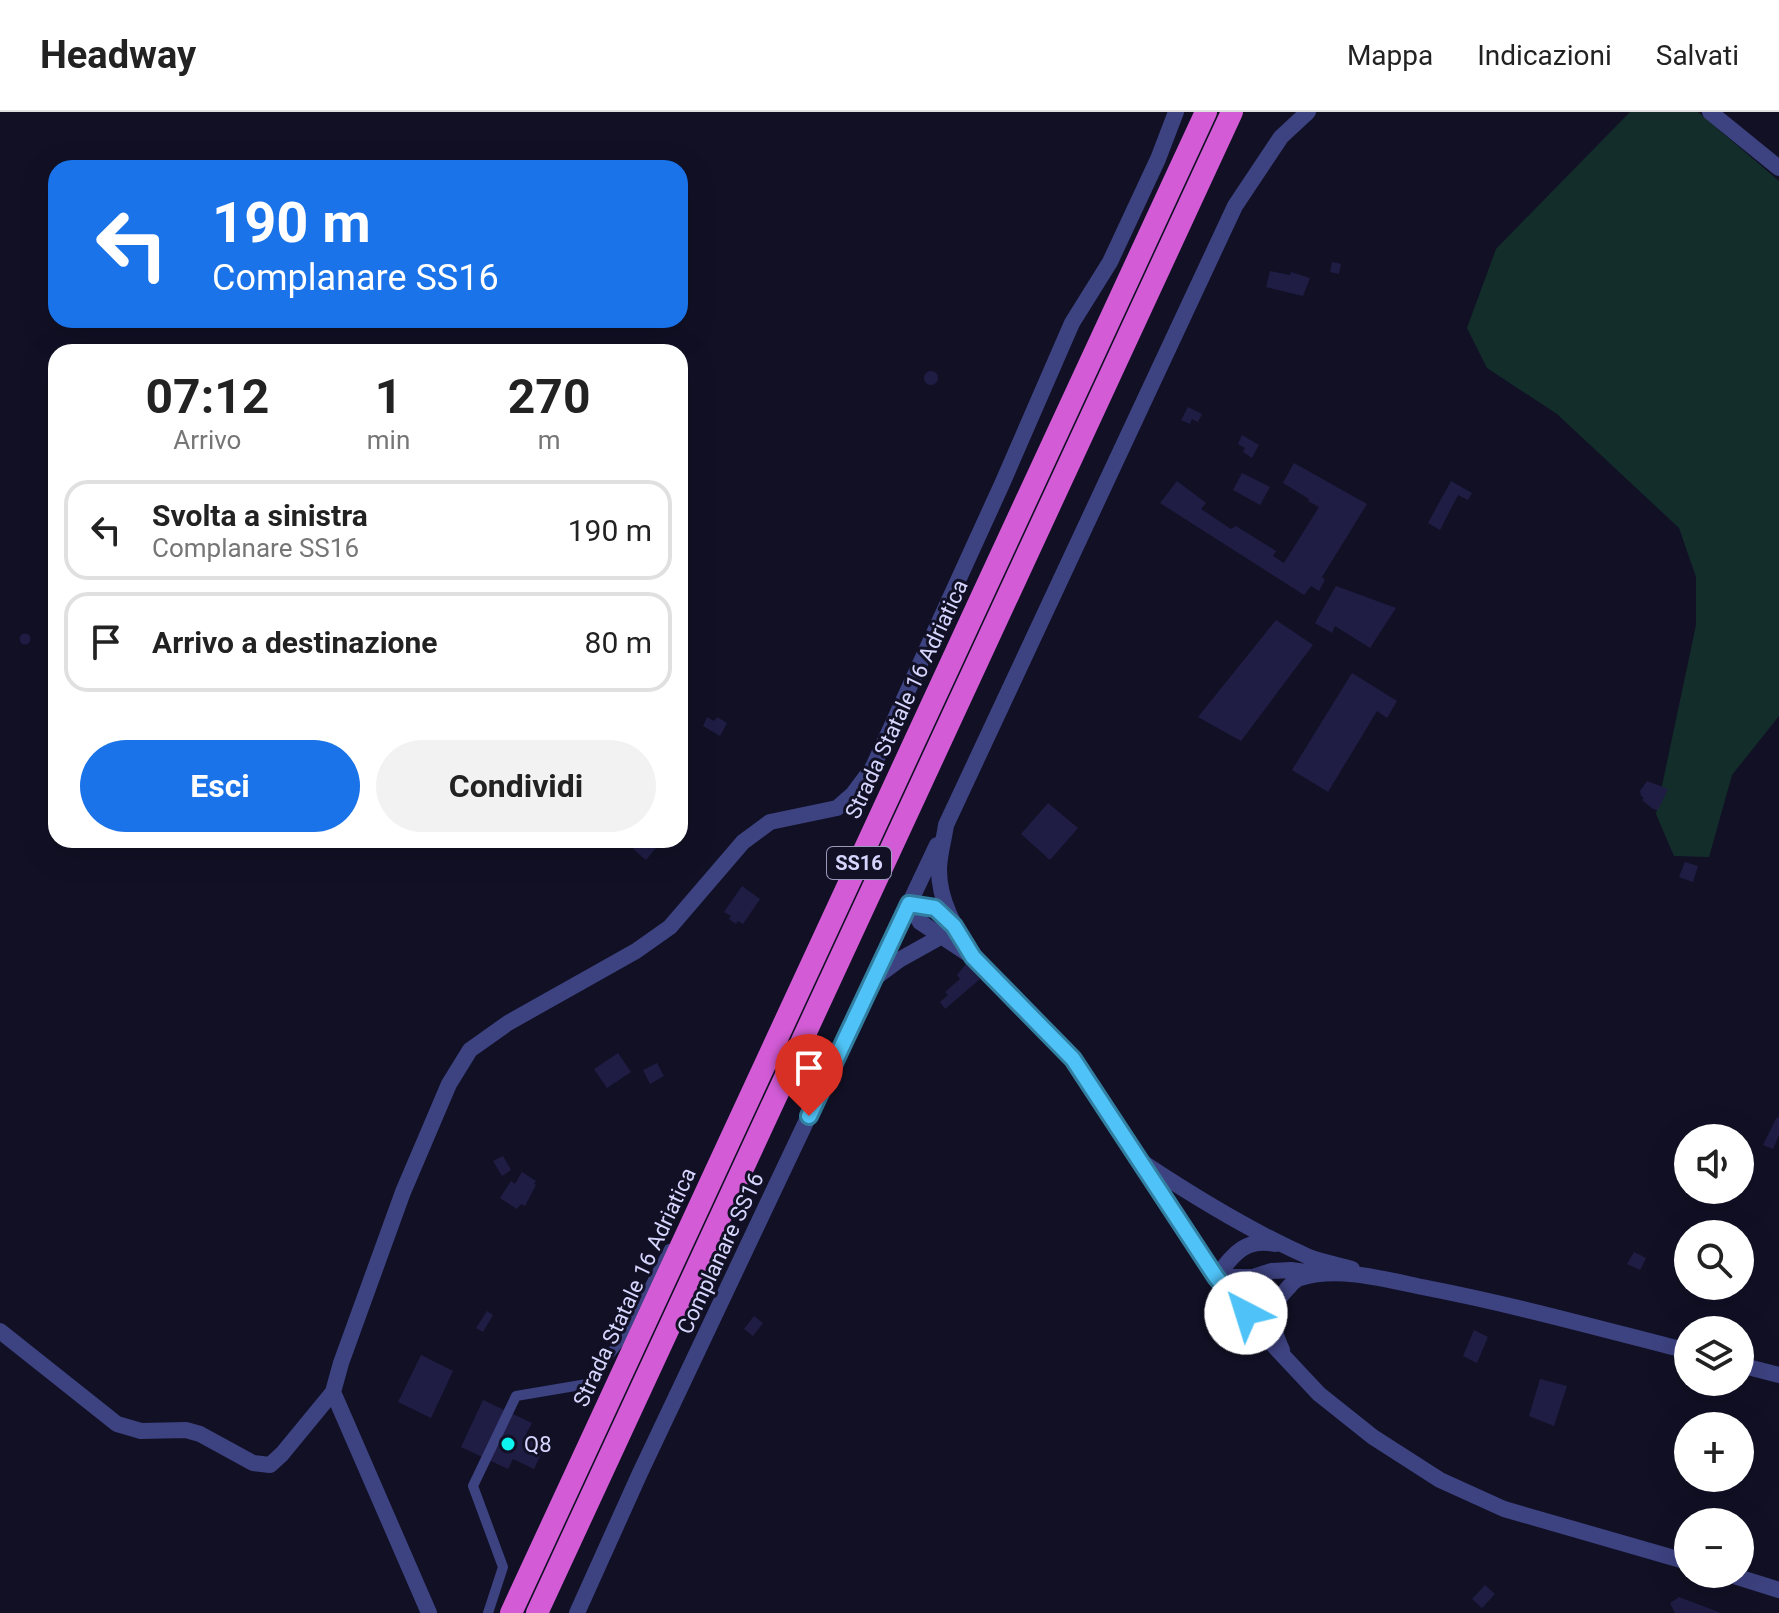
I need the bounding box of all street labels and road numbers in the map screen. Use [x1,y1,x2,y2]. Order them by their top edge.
street label: Strada Statale 16 Adriatica [840,576,973,823]
road number: SS16 [827,847,891,879]
street label: Strada Statale 16 Adriatica [568,1164,701,1411]
street label: Complanare SS16 [672,1169,769,1338]

